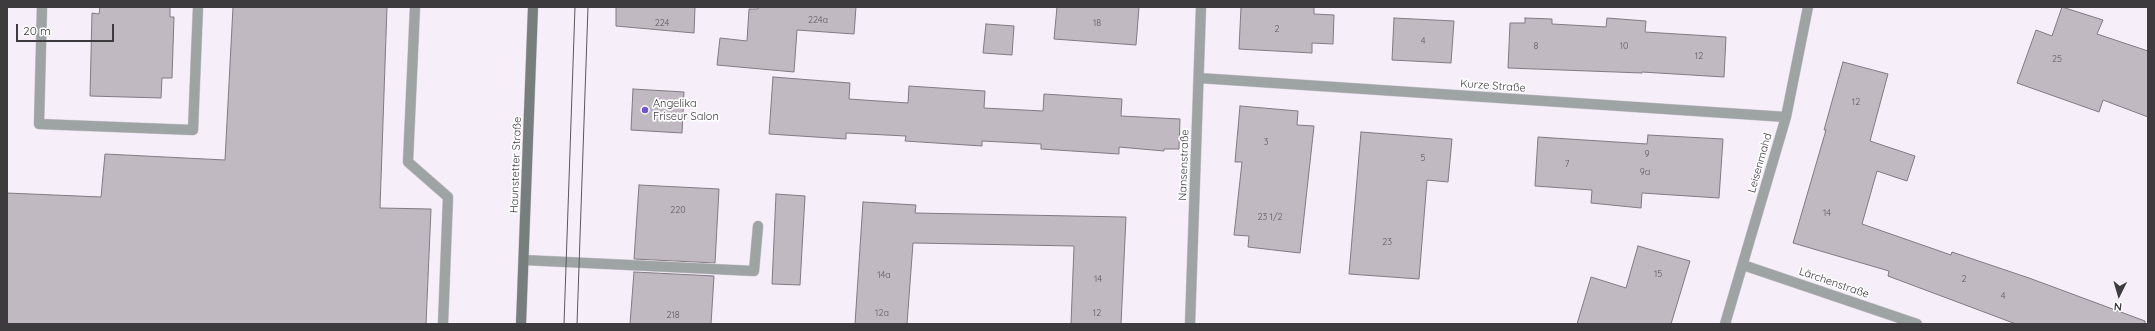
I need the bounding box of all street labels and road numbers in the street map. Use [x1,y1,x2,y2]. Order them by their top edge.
street label: Kurze Straße [1460,77,1526,95]
street label: Haunstetter Straße [508,117,524,213]
street label: Nansenstraße [1176,129,1192,201]
street label: Leisenmahd [1745,131,1775,195]
street label: Lärchenstraße [1797,265,1871,301]

